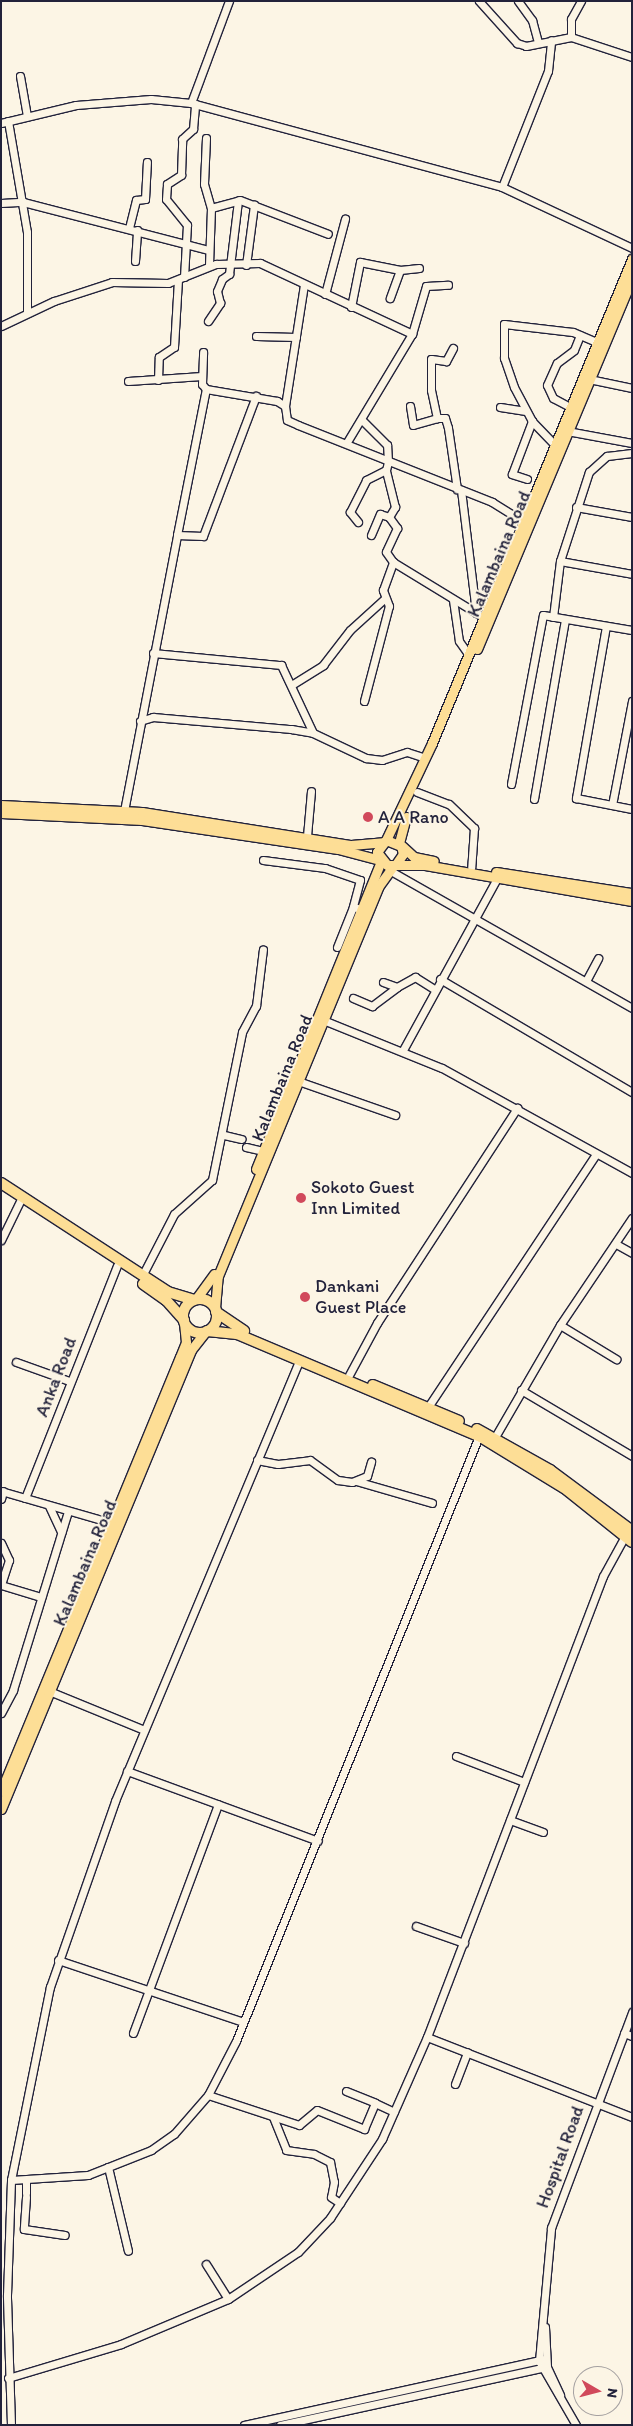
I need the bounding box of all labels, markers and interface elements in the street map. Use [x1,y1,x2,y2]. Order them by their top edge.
street label: Kalambaina Road [463,488,535,620]
place label: A A Rano [378,806,449,828]
marker: A A Rano [362,811,374,823]
street label: Kalambaina Road [247,1012,317,1144]
place label: Sokoto Guest Inn Limited [311,1177,414,1220]
marker: Sokoto Guest Inn Limited [295,1192,307,1204]
place label: Dankani Guest Place [315,1276,406,1318]
marker: Dankani Guest Place [299,1291,311,1303]
street label: Anka Road [31,1334,81,1420]
street label: Kalambaina Road [49,1497,121,1629]
street label: Hospital Road [532,2103,588,2211]
north arrow [573,2366,623,2416]
text: N [603,2387,621,2399]

